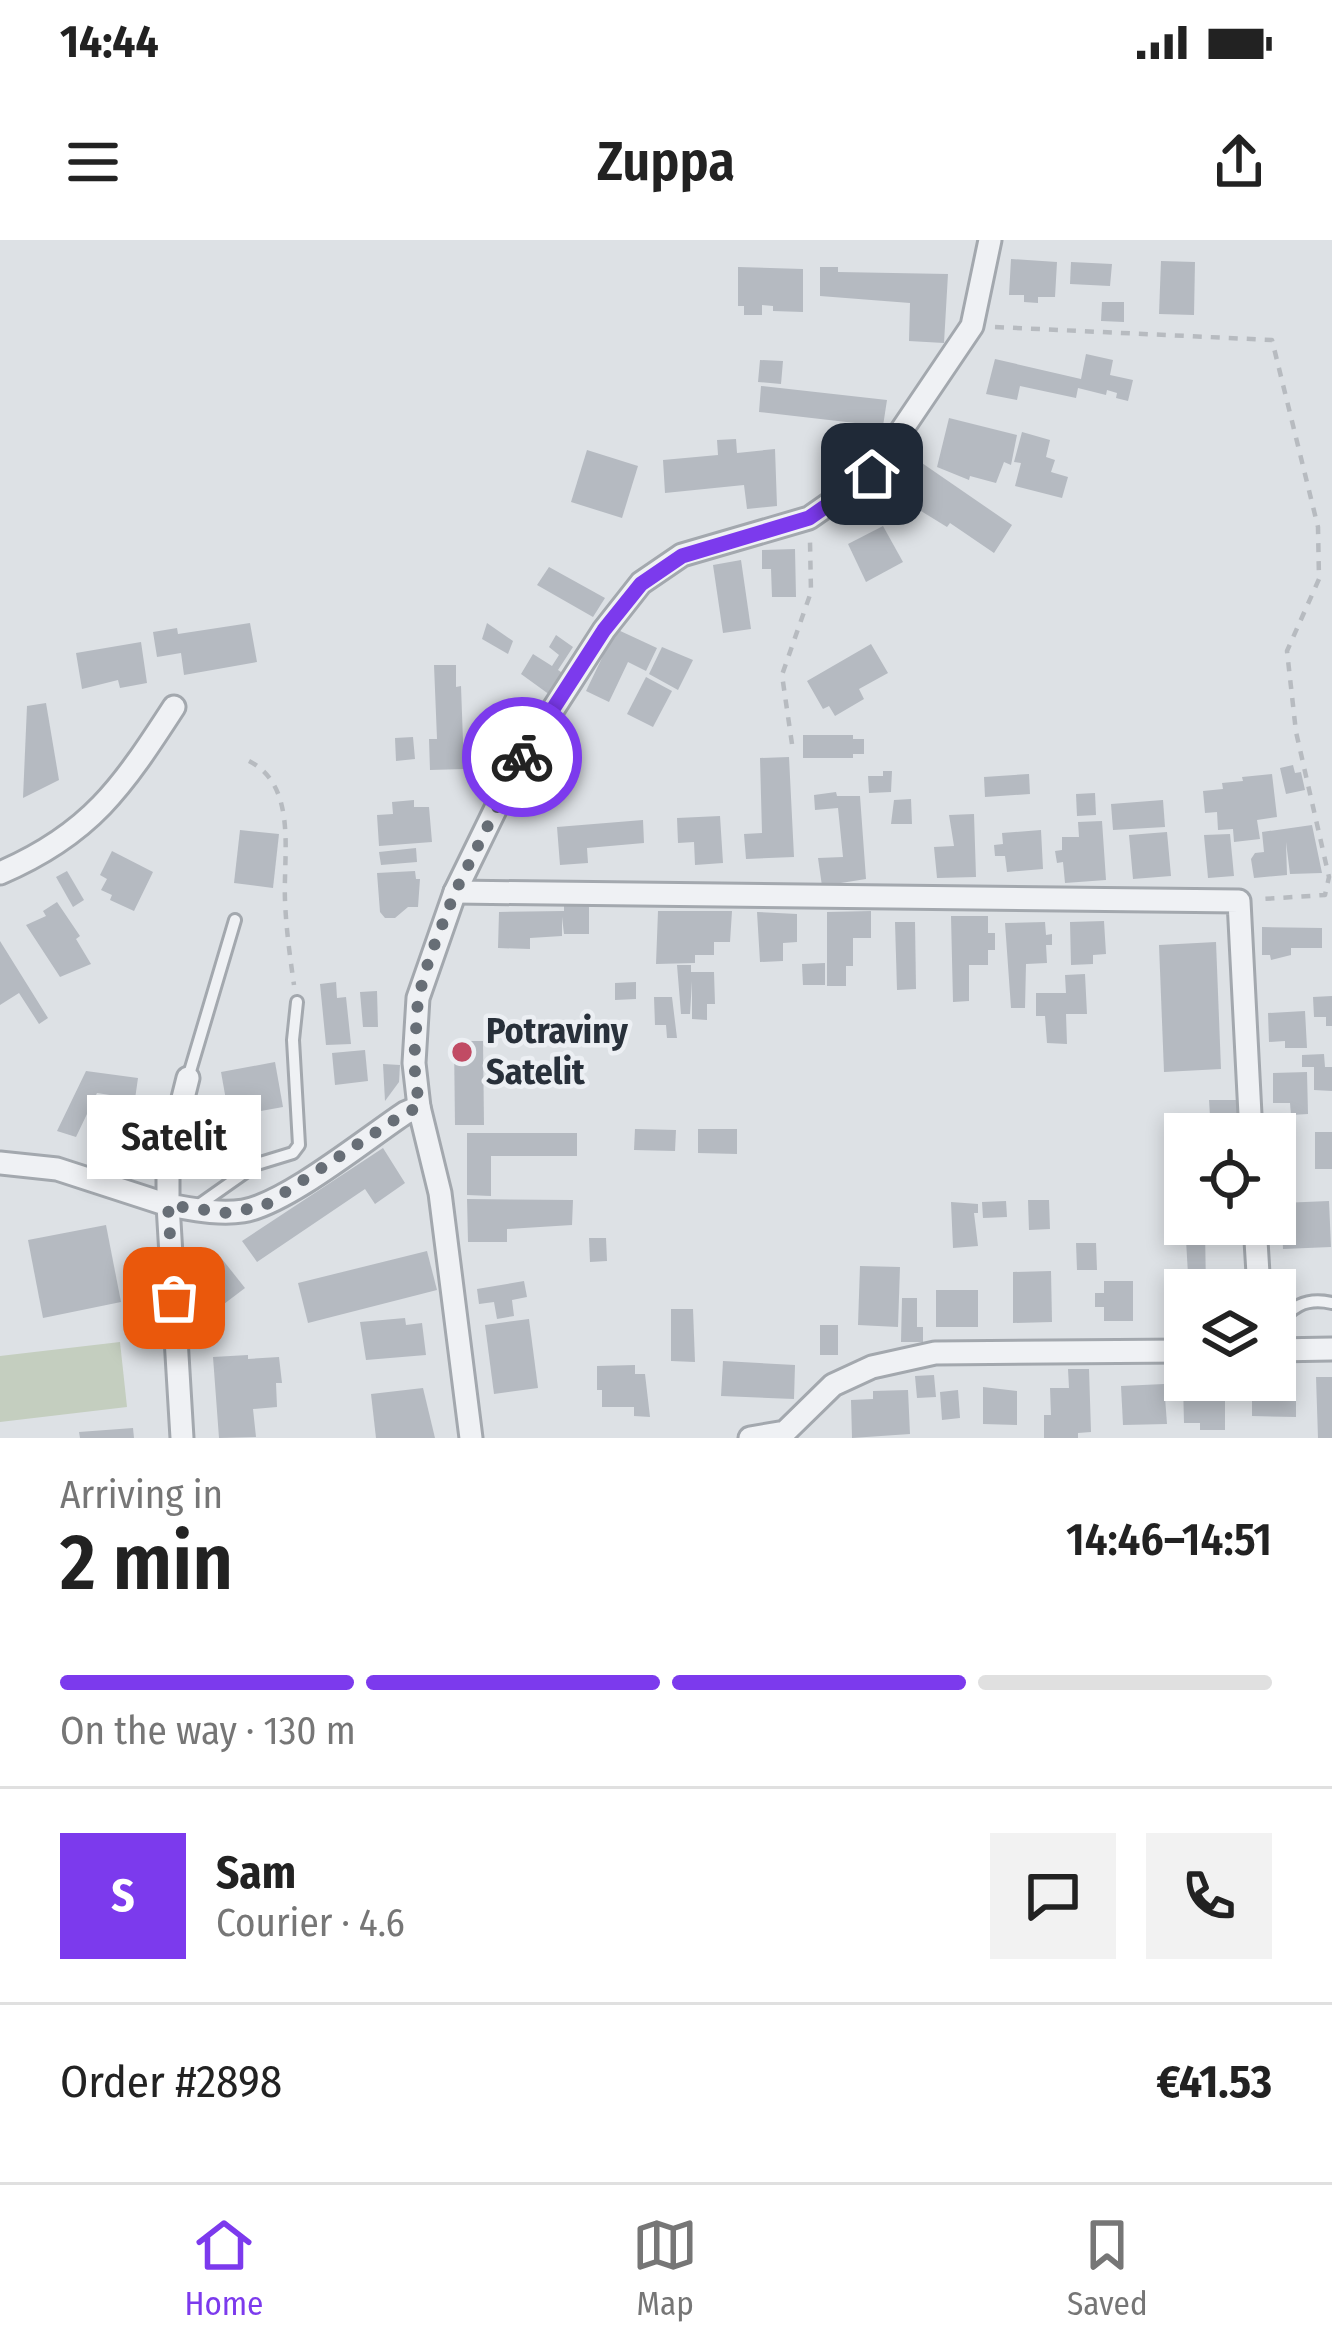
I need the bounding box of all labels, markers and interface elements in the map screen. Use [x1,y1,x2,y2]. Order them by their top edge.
text: 14:44 [60,15,159,69]
icon: menu [60,129,126,195]
icon: share [1206,129,1272,195]
text: Zuppa [597,130,735,194]
pin [821,423,923,525]
icon: home [839,441,905,507]
courier [462,697,582,817]
icon: bike [489,724,555,790]
place label: Potraviny Satelit [486,1009,629,1094]
marker: Potraviny Satelit [449,1039,475,1065]
callout: Satelit [87,1094,261,1178]
map controls [1164,1113,1296,1401]
button: locate [1164,1113,1296,1245]
text: Satelit [121,1114,227,1160]
pin [123,1247,225,1349]
icon: bag [141,1265,207,1331]
button: layers [1164,1269,1296,1401]
text: Arriving in [60,1472,223,1518]
text: 14:46–14:51 [1066,1513,1272,1567]
text: 2 min [60,1516,233,1610]
text: On the way · 130 m [60,1708,356,1754]
button: chat [990,1833,1116,1959]
button: phone [1146,1833,1272,1959]
text: Sam [216,1846,296,1900]
text: S [111,1869,135,1923]
text: Courier · 4.6 [216,1900,405,1946]
text: Order #2898 [60,2055,282,2109]
text: €41.53 [1156,2055,1272,2109]
tab: Home [184,2212,263,2324]
tab: Map [632,2212,698,2324]
tab: Saved [1067,2212,1148,2324]

